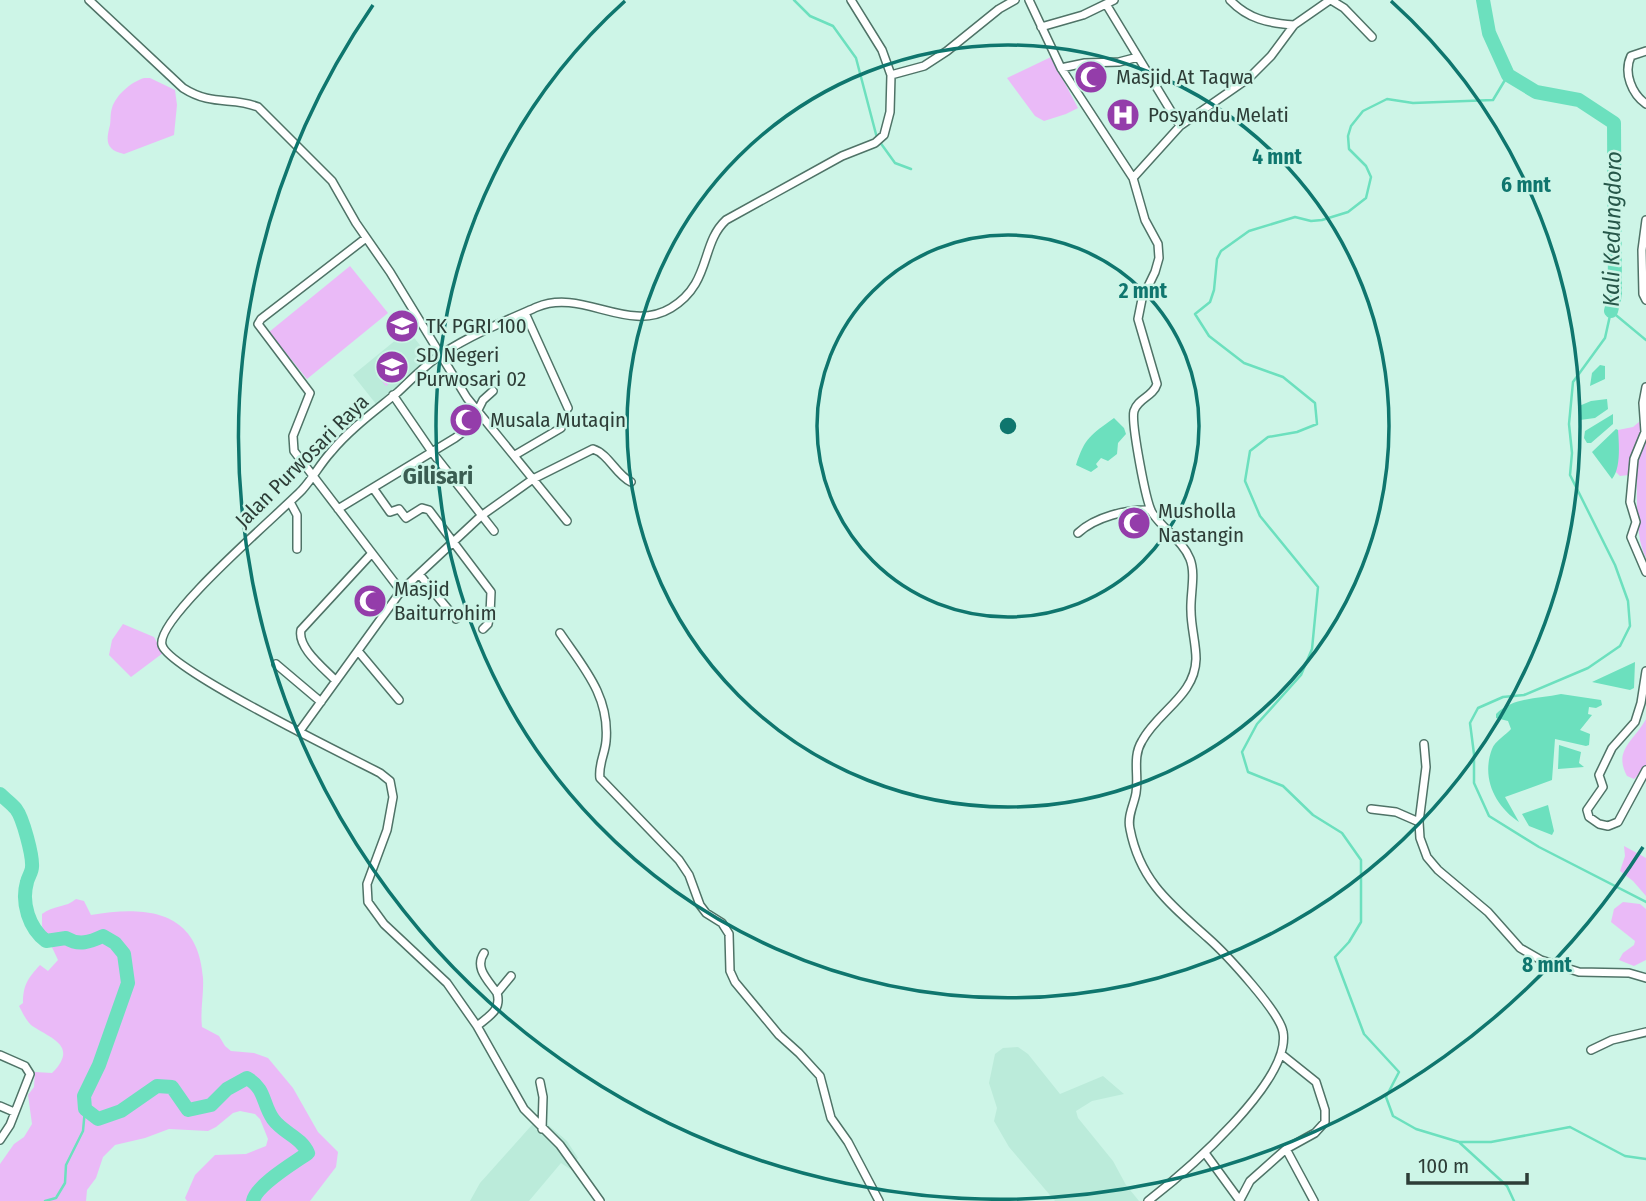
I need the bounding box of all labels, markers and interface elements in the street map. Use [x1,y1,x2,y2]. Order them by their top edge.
mosque icon: Masjid At Taqwa [1072,58,1110,96]
place label: Masjid At Taqwa [1116,64,1254,90]
hospital icon: Posyandu Melati [1104,96,1142,134]
place label: Posyandu Melati [1148,102,1289,128]
text: 4 mnt [1252,144,1302,170]
water label: Kali Kedungdoro [1597,151,1627,307]
text: 6 mnt [1501,172,1551,198]
text: 2 mnt [1118,278,1168,304]
school or university icon: TK PGRI 100 [383,307,421,345]
place label: TK PGRI 100 [426,313,527,339]
place label: SD Negeri Purwosari 02 [416,342,526,392]
school or university icon: SD Negeri Purwosari 02 [373,348,411,386]
street label: Jalan Purwosari Raya [230,389,374,533]
mosque icon: Musala Mutaqin [447,401,485,439]
place label: Musala Mutaqin [490,407,626,433]
centre of rings [996,414,1020,438]
district label: Gilisari [403,462,473,490]
place label: Musholla Nastangin [1158,498,1244,548]
mosque icon: Musholla Nastangin [1115,504,1153,542]
place label: Masjid Baiturrohim [394,576,497,626]
mosque icon: Masjid Baiturrohim [351,582,389,620]
text: 8 mnt [1522,952,1573,978]
scale bar [1408,1142,1527,1186]
text: 100 m [1418,1153,1469,1179]

